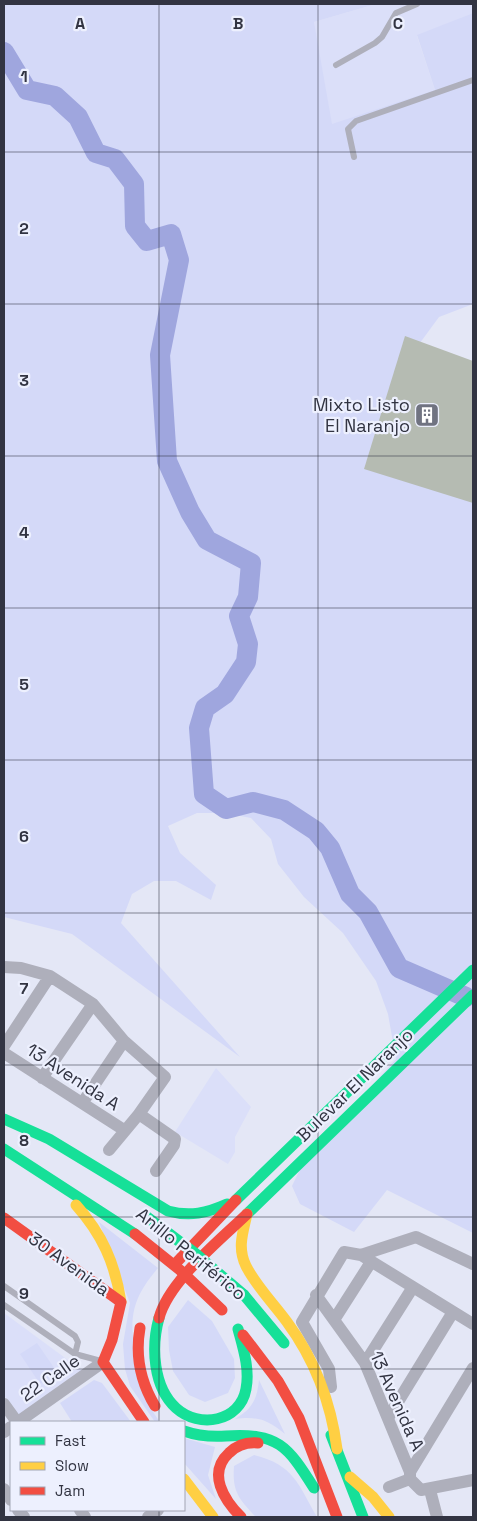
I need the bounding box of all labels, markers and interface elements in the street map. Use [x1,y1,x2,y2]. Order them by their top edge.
text: A [75,13,85,34]
text: B [233,13,243,34]
text: C [393,13,403,34]
text: 1 [20,66,28,87]
text: 2 [19,218,29,239]
text: 3 [19,370,29,391]
place label: Mixto Listo El Naranjo [313,393,410,437]
building icon: Mixto Listo El Naranjo [414,402,440,428]
text: 4 [19,522,29,543]
text: 5 [19,674,29,695]
text: 6 [19,826,29,847]
text: 7 [20,978,29,999]
street label: Bulevar El Naranjo [291,1023,418,1146]
street label: 13 Avenida A [22,1038,124,1115]
text: 8 [19,1130,29,1151]
street label: Anillo Periférico [132,1202,251,1305]
street label: 30 Avenida [24,1226,115,1301]
text: 9 [19,1283,29,1304]
street label: 13 Avenida A [365,1347,430,1454]
street label: 22 Calle [15,1349,84,1406]
legend [10,1421,185,1511]
text: Fast [55,1431,86,1450]
text: Slow [55,1456,89,1475]
text: Jam [55,1481,85,1500]

